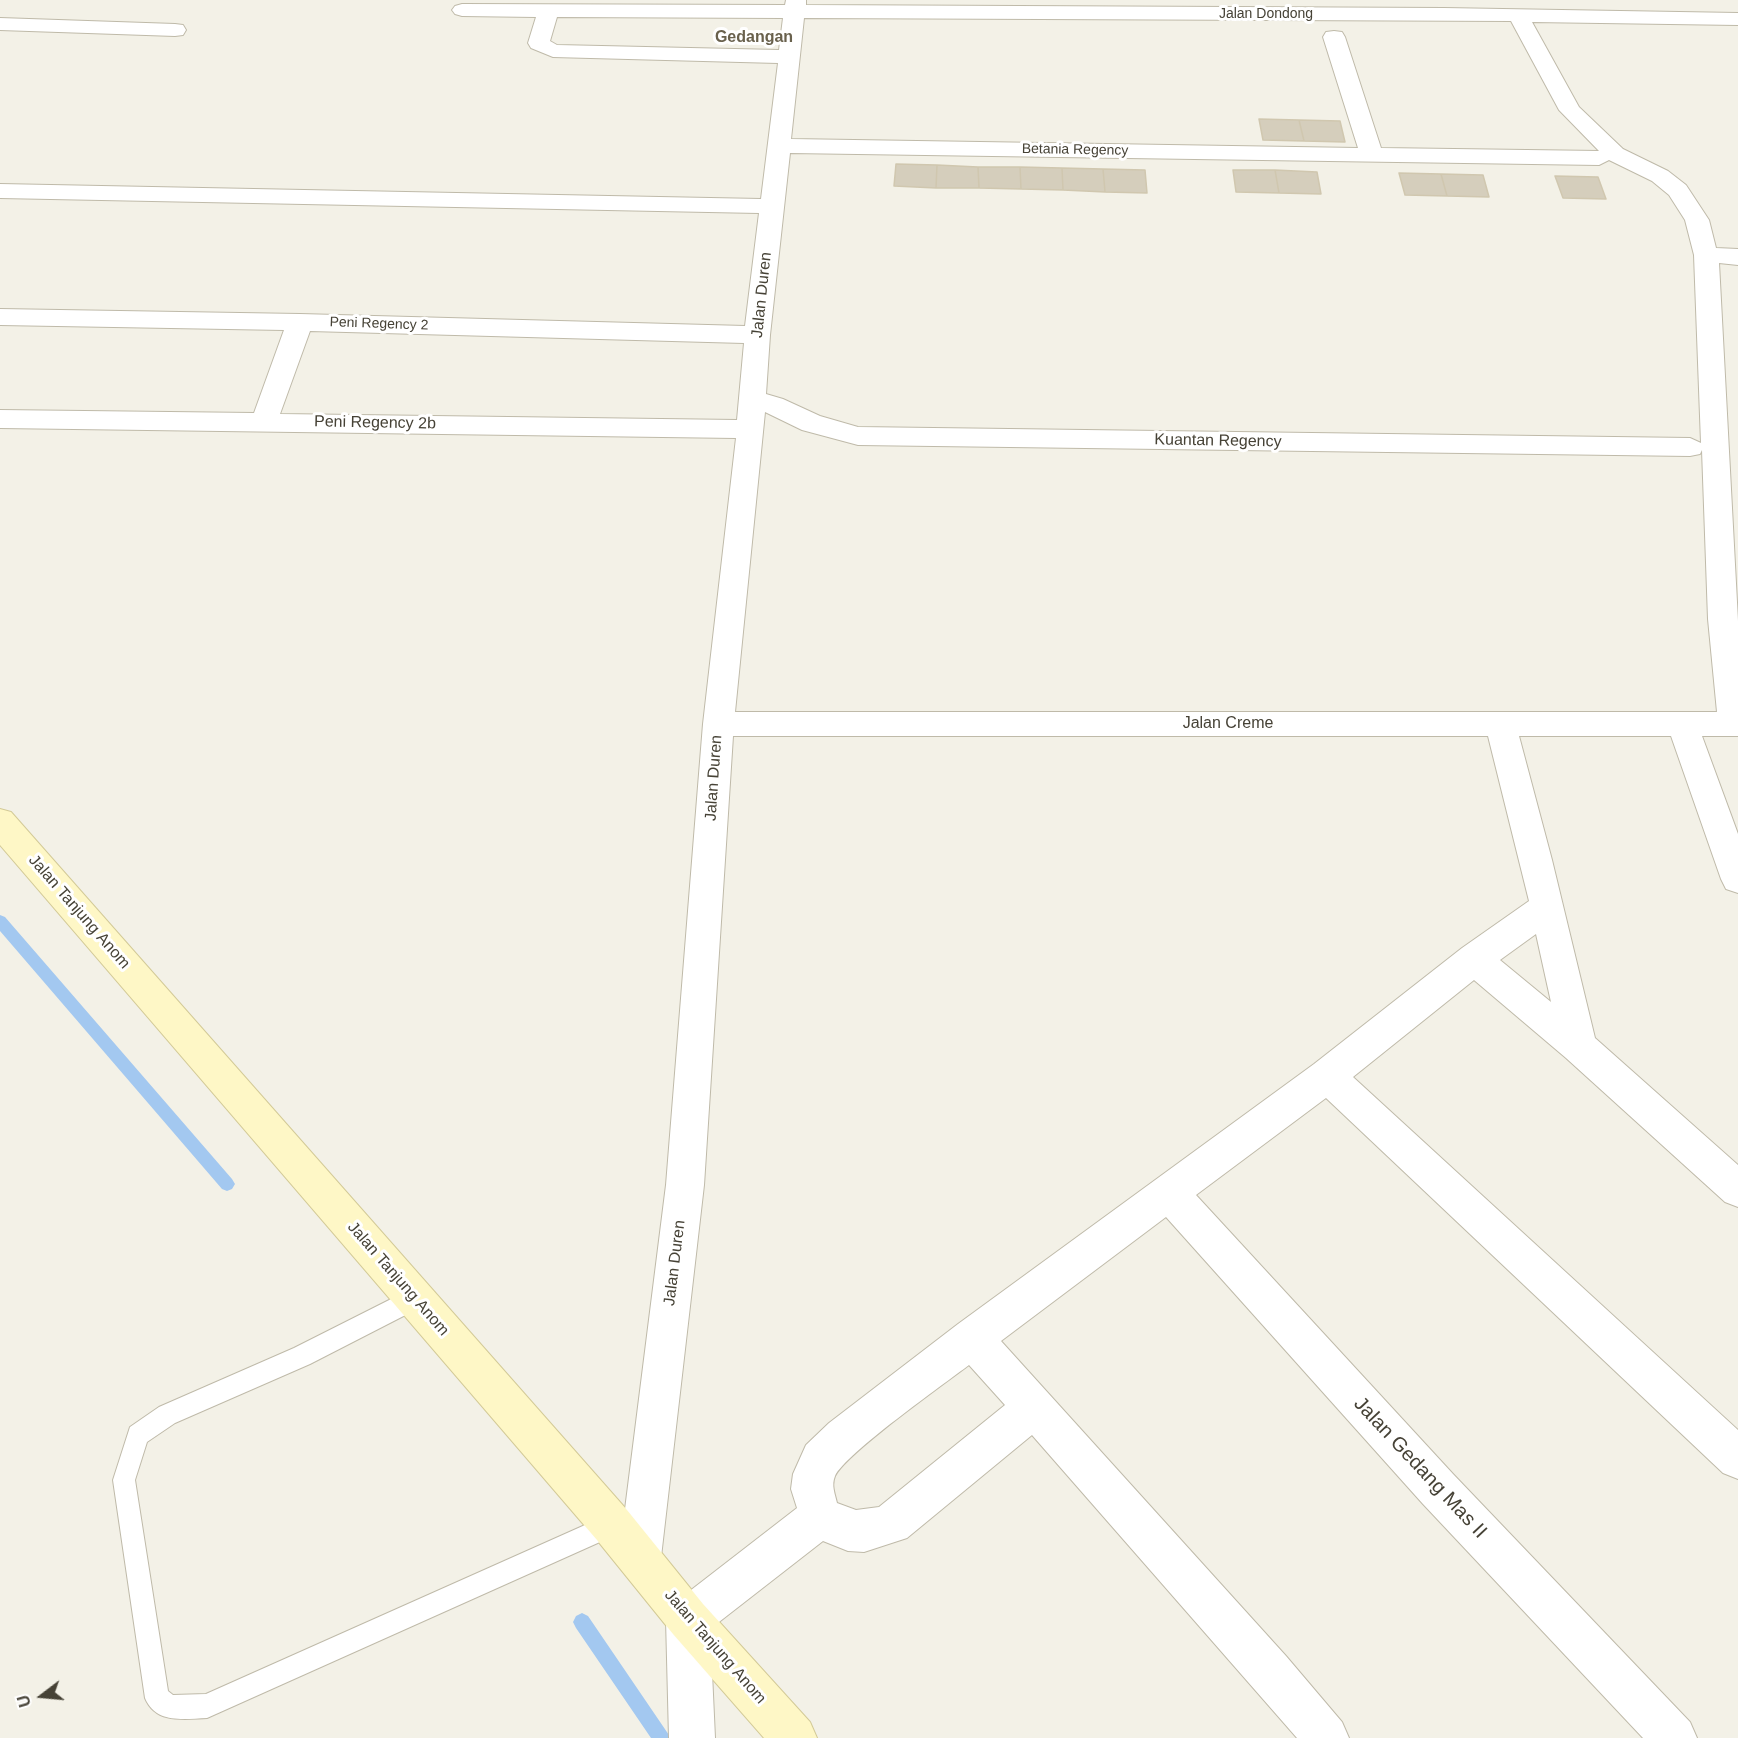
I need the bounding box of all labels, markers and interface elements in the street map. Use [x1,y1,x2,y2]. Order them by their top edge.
street label: Jalan Dondong [1219,6,1313,22]
district label: Gedangan [715,28,793,48]
street label: Betania Regency [1022,141,1128,159]
street label: Jalan Duren [748,251,776,339]
street label: Peni Regency 2 [329,314,429,334]
street label: Peni Regency 2b [314,412,436,434]
street label: Kuantan Regency [1154,430,1282,452]
street label: Jalan Creme [1183,714,1273,734]
street label: Jalan Duren [701,734,727,822]
street label: Jalan Tanjung Anom [24,851,134,973]
street label: Jalan Tanjung Anom [343,1218,453,1340]
street label: Jalan Duren [660,1219,690,1307]
street label: Jalan Gedang Mas II [1348,1392,1492,1544]
street label: Jalan Tanjung Anom [660,1586,770,1708]
north arrow [12,1666,72,1726]
text: U [14,1693,34,1709]

